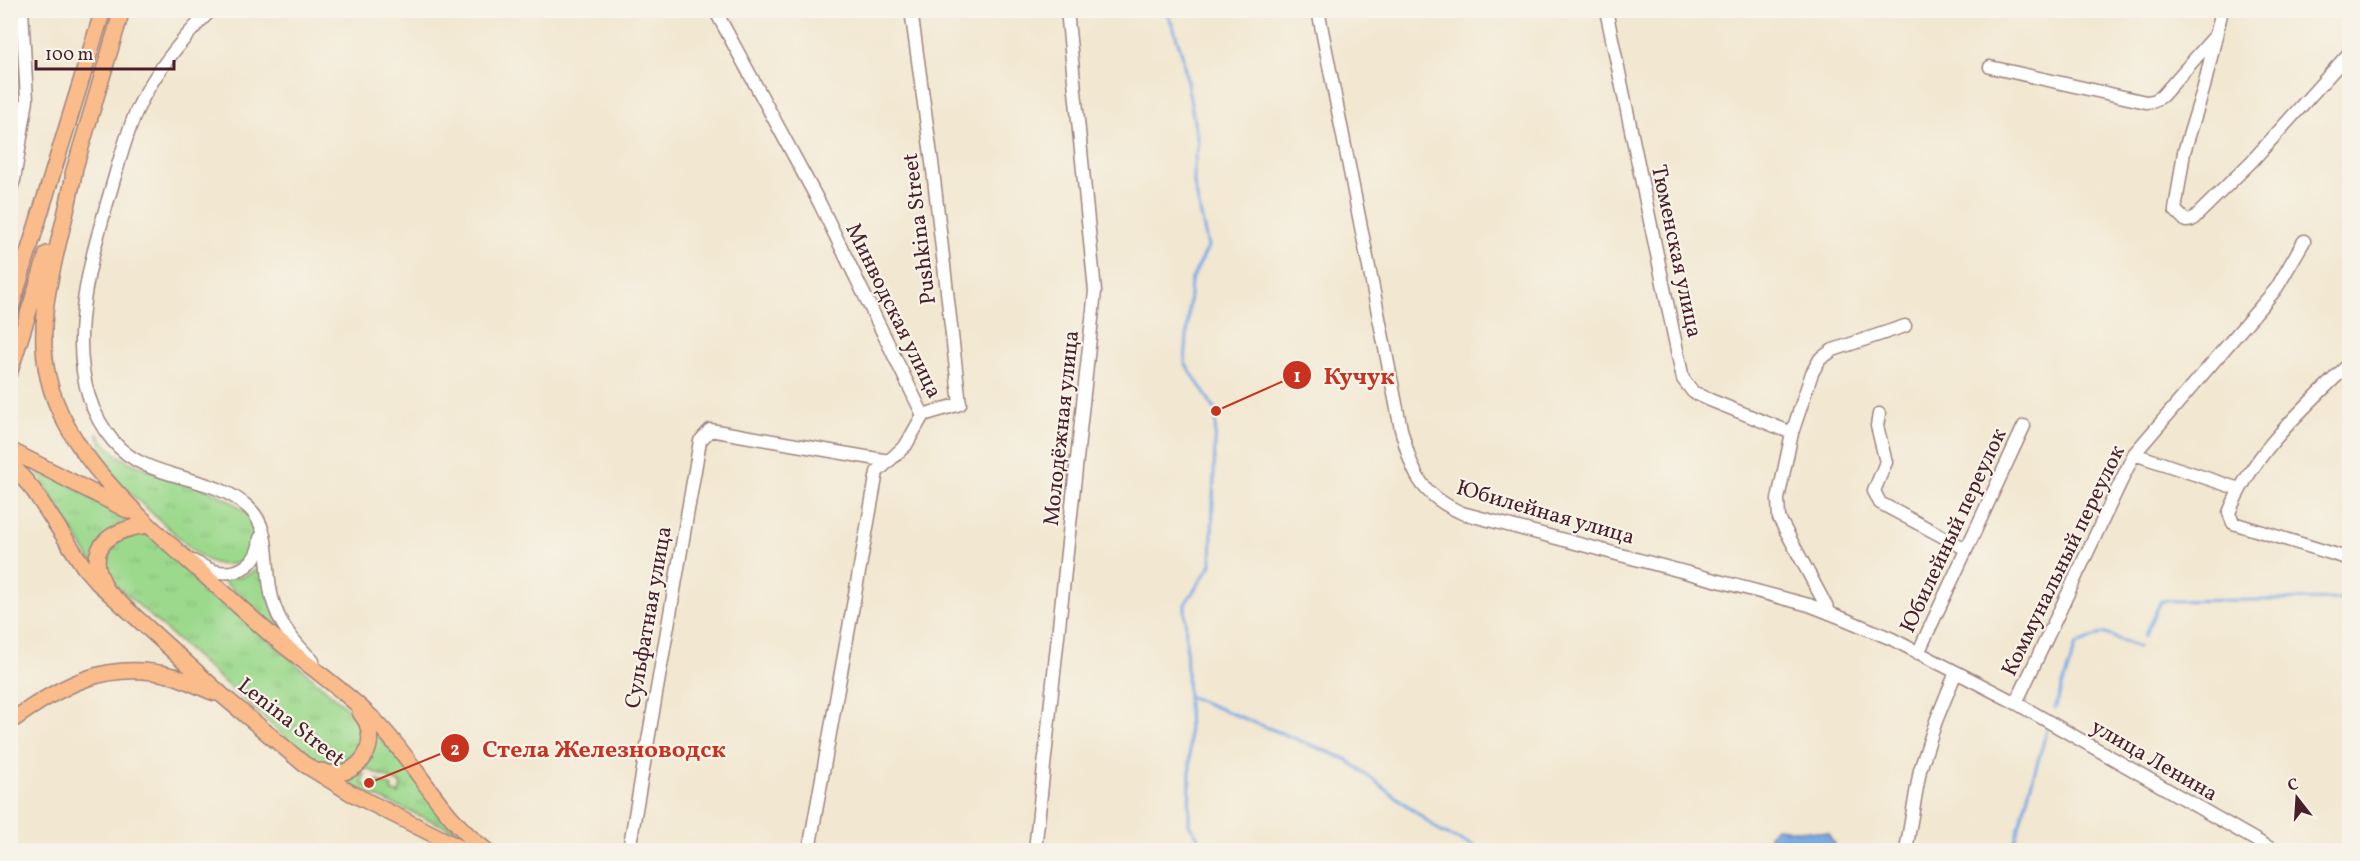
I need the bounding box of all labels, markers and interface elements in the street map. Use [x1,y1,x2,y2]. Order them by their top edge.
scale bar [36,33,174,71]
text: 100 m [45,43,94,68]
street label: Pushkina Street [896,151,945,306]
street label: Тюменская улица [1642,162,1709,341]
street label: Минводская улица [837,218,949,404]
street label: Молодёжная улица [1037,329,1088,528]
callout: Кучук [1282,354,1407,396]
text: Кучук [1323,361,1395,395]
text: 1 [1293,365,1301,390]
street label: Юбилейный переулок [1893,423,2015,639]
street label: Коммунальный переулок [1995,440,2134,682]
street label: Юбилейная улица [1453,473,1638,554]
street label: Сульфатная улица [618,524,681,711]
street label: Lenina Street [230,671,351,775]
street label: улица Ленина [2084,712,2223,810]
callout: Стела Железноводск [440,727,738,769]
text: Стела Железноводск [482,734,726,768]
text: 2 [450,738,460,763]
north arrow [2267,768,2327,828]
text: С [2285,774,2301,798]

